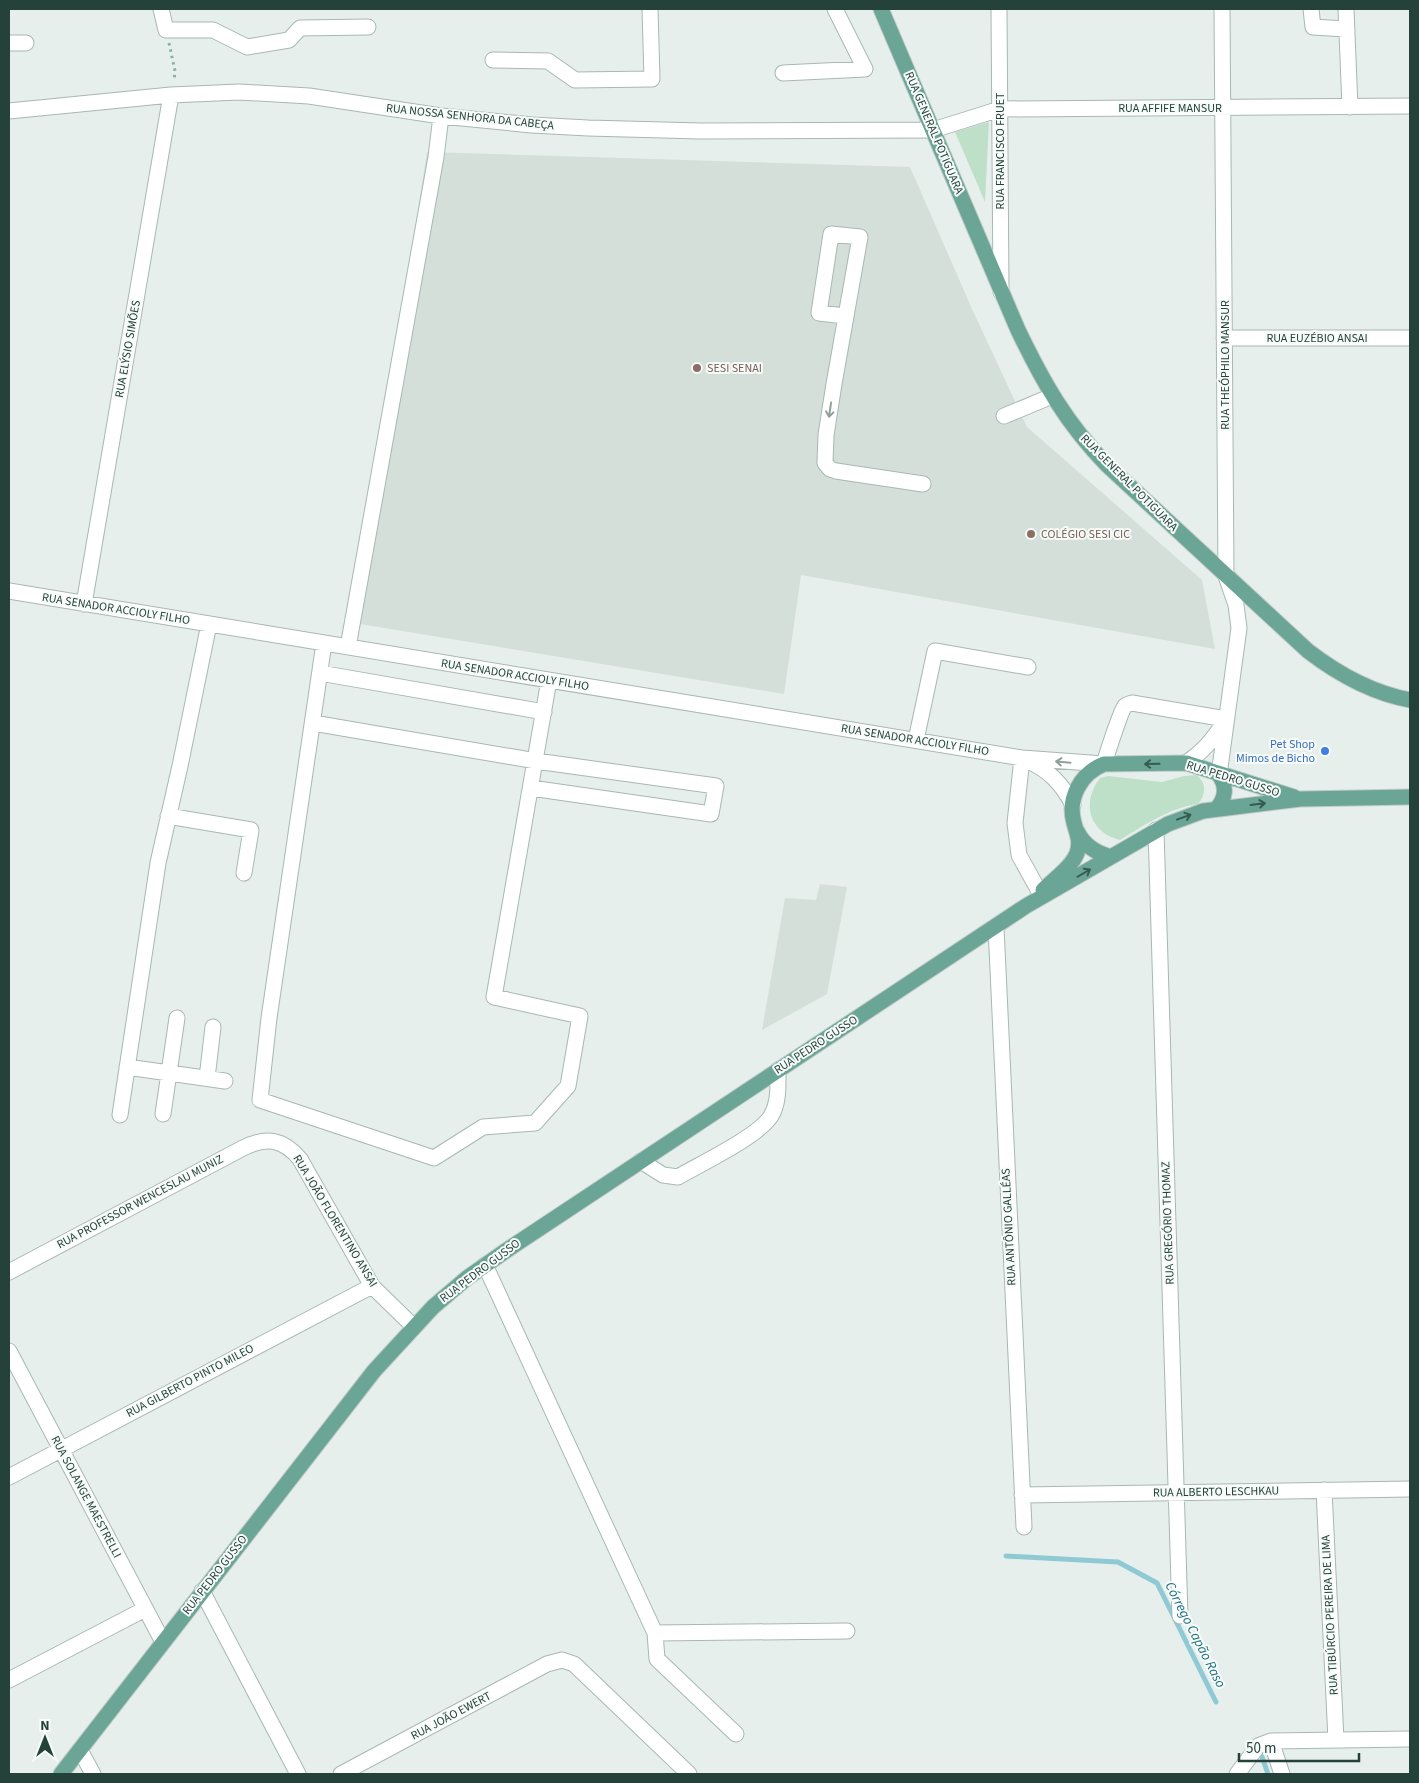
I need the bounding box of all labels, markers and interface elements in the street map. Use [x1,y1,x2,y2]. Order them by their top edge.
street label: RUA GENERAL POTIGUARA [900,69,968,197]
street label: RUA FRANCISCO FRUET [992,92,1009,209]
street label: RUA NOSSA SENHORA DA CABEÇA [385,100,555,134]
street label: RUA AFFIFE MANSUR [1118,100,1222,117]
street label: RUA ELÝSIO SIMÕES [111,299,145,399]
street label: RUA THEÓPHILO MANSUR [1217,300,1234,430]
street label: RUA EUZÉBIO ANSAI [1266,330,1368,347]
place label: SESI SENAI [707,360,762,377]
marker: SESI SENAI [691,362,703,374]
one-way arrow [825,401,835,417]
street label: RUA GENERAL POTIGUARA [1077,431,1182,536]
place label: COLÉGIO SESI CIC [1041,526,1130,543]
marker: COLÉGIO SESI CIC [1025,528,1037,540]
street label: RUA SENADOR ACCIOLY FILHO [41,589,191,629]
street label: RUA SENADOR ACCIOLY FILHO [440,655,590,695]
street label: RUA SENADOR ACCIOLY FILHO [840,720,990,760]
place label: Pet Shop Mimos de Bicho [1236,736,1315,767]
marker: Pet Shop Mimos de Bicho [1319,745,1331,757]
one-way arrow [1055,757,1071,767]
street label: RUA PEDRO GUSSO [1184,757,1282,801]
one-way arrow [1144,759,1160,769]
one-way arrow [1250,799,1266,809]
one-way arrow [1176,812,1191,821]
one-way arrow [1076,868,1091,878]
street label: RUA PEDRO GUSSO [771,1012,861,1078]
street label: RUA PROFESSOR WENCESLAU MUNIZ [54,1151,226,1253]
street label: RUA JOÃO FLORENTINO ANSAI [289,1151,381,1291]
street label: RUA GREGÓRIO THOMAZ [1157,1161,1179,1285]
street label: RUA ANTÔNIO GALLÉAS [997,1168,1021,1286]
street label: RUA PEDRO GUSSO [436,1235,524,1307]
street label: RUA GILBERTO PINTO MILEO [123,1340,257,1422]
street label: RUA SOLANGE MAESTRELLI [47,1433,125,1561]
street label: RUA ALBERTO LESCHKAU [1153,1482,1279,1502]
street label: RUA PEDRO GUSSO [179,1532,251,1618]
street label: RUA TIBÚRCIO PEREIRA DE LIMA [1317,1534,1343,1696]
water label: Córrego Capão Raso [1160,1578,1230,1692]
street label: RUA JOÃO EWERT [408,1687,495,1744]
north arrow [20,1713,70,1763]
text: N [40,1716,50,1736]
scale bar [1239,1730,1359,1762]
text: 50 m [1246,1738,1276,1759]

